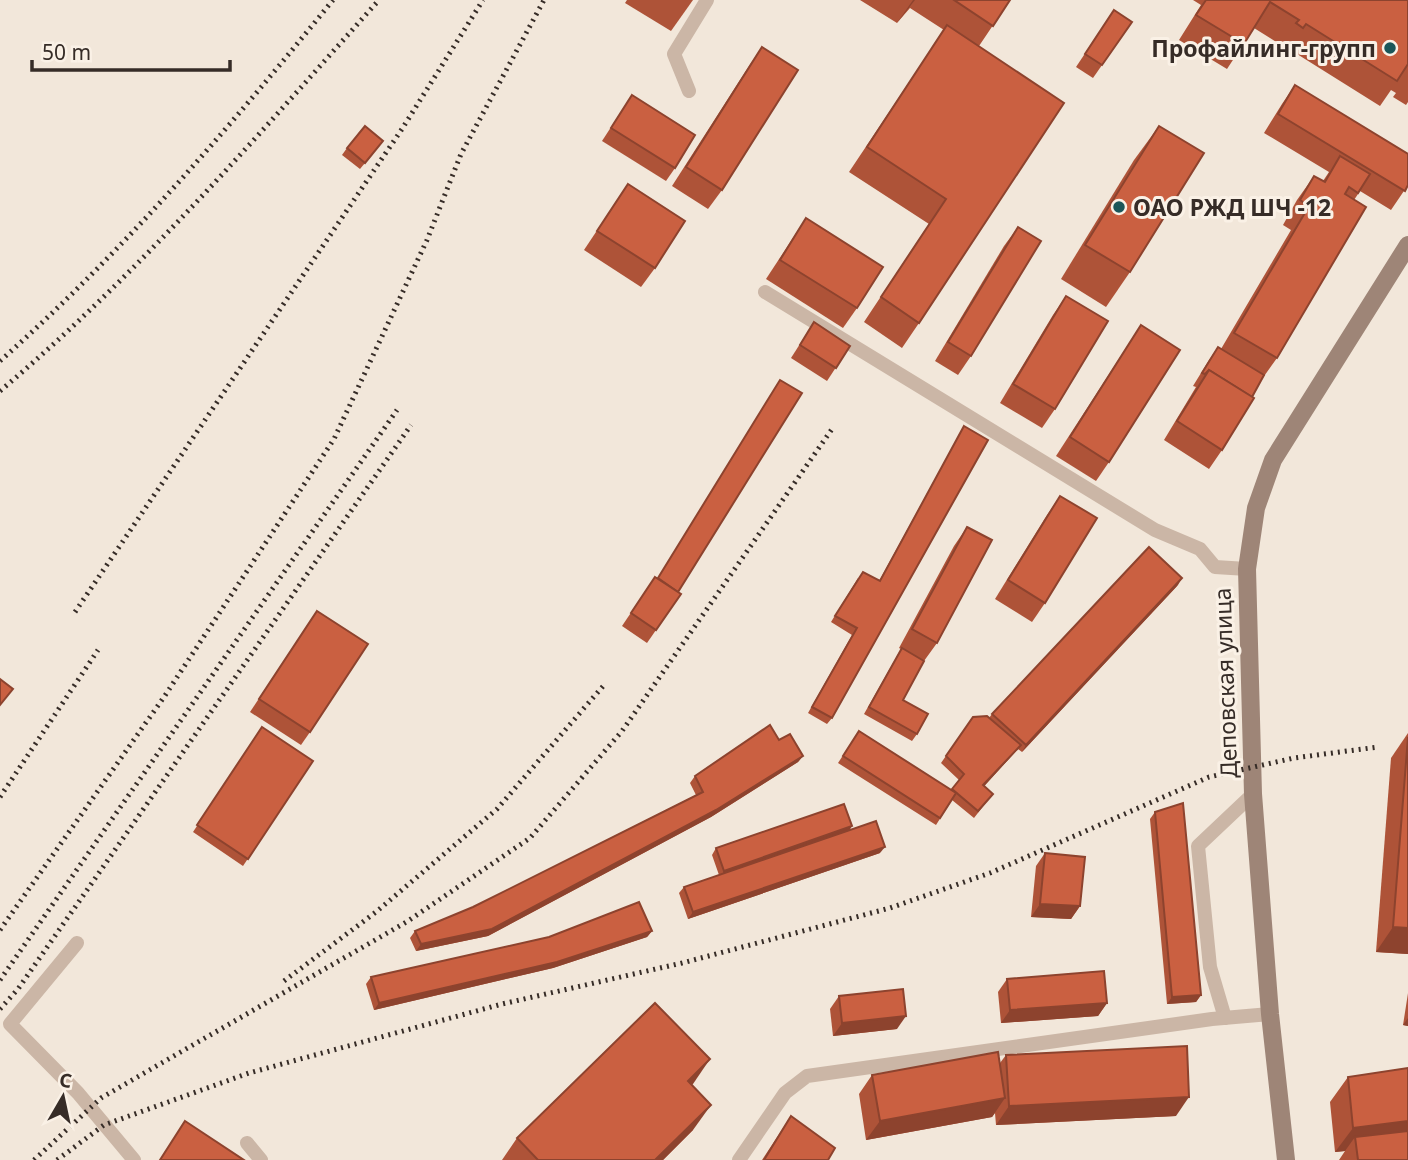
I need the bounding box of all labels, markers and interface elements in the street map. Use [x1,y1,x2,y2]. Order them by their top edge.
scale bar [32,28,229,72]
place label: Профайлинг-групп [1151,32,1376,64]
text: 50 m [42,38,91,66]
marker: Профайлинг-групп [1382,40,1398,56]
place label: ОАО РЖД ШЧ -12 [1133,191,1331,223]
marker: ОАО РЖД ШЧ -12 [1111,199,1127,215]
street label: Деповская улица [1206,587,1244,779]
north arrow [28,1062,98,1132]
text: С [58,1066,74,1094]

